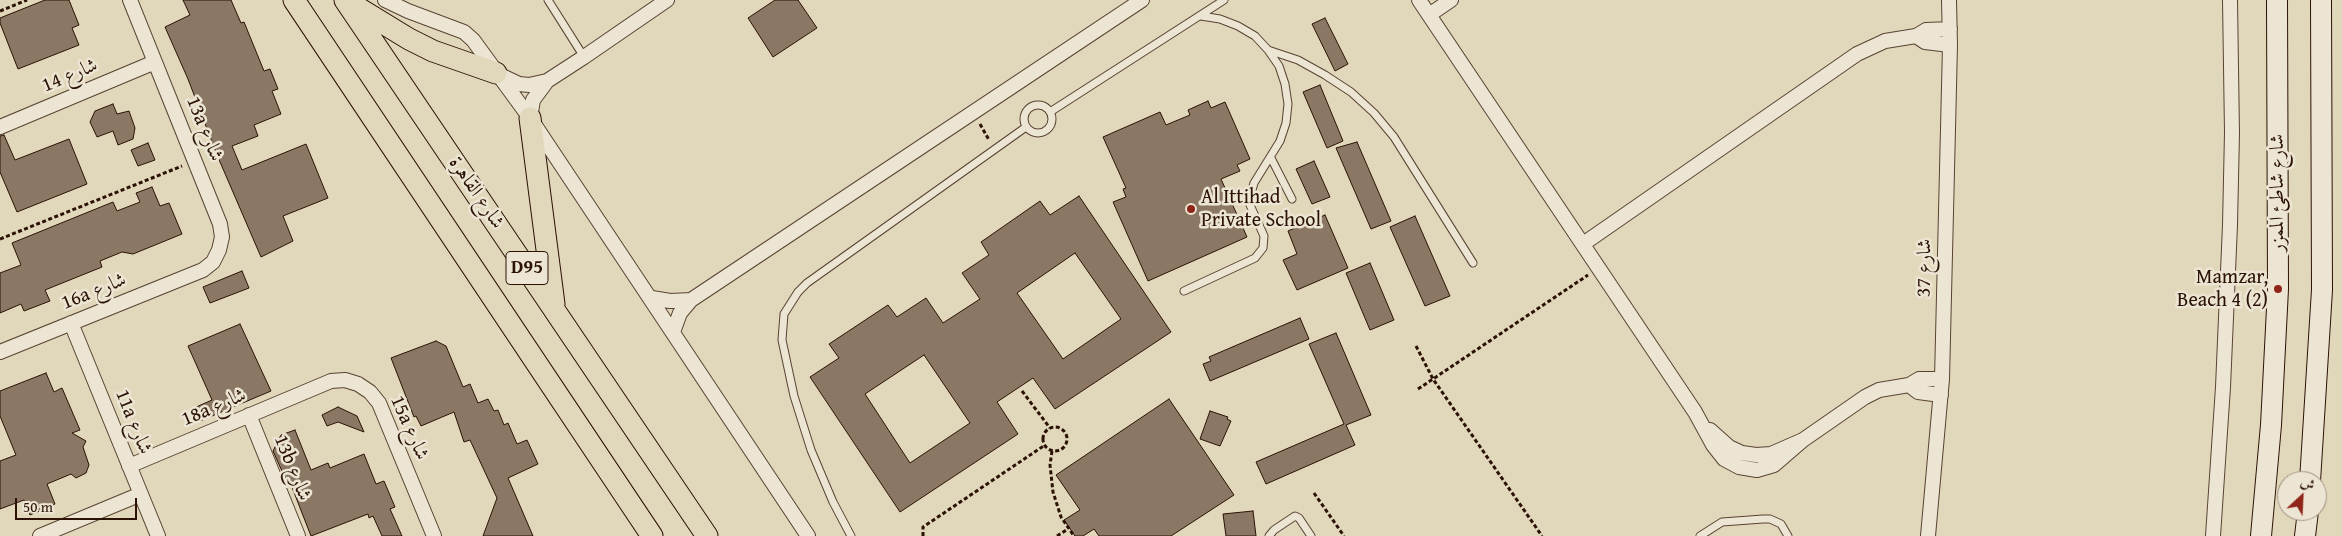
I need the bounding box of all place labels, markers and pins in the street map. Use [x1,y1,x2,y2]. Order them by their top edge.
place label: Al Ittihad Private School [1201,186,1321,233]
marker: Al Ittihad Private School [1185,203,1197,215]
place label: Mamzar, Beach 4 (2) [2177,266,2268,313]
marker: Mamzar, Beach 4 (2) [2272,283,2284,295]

